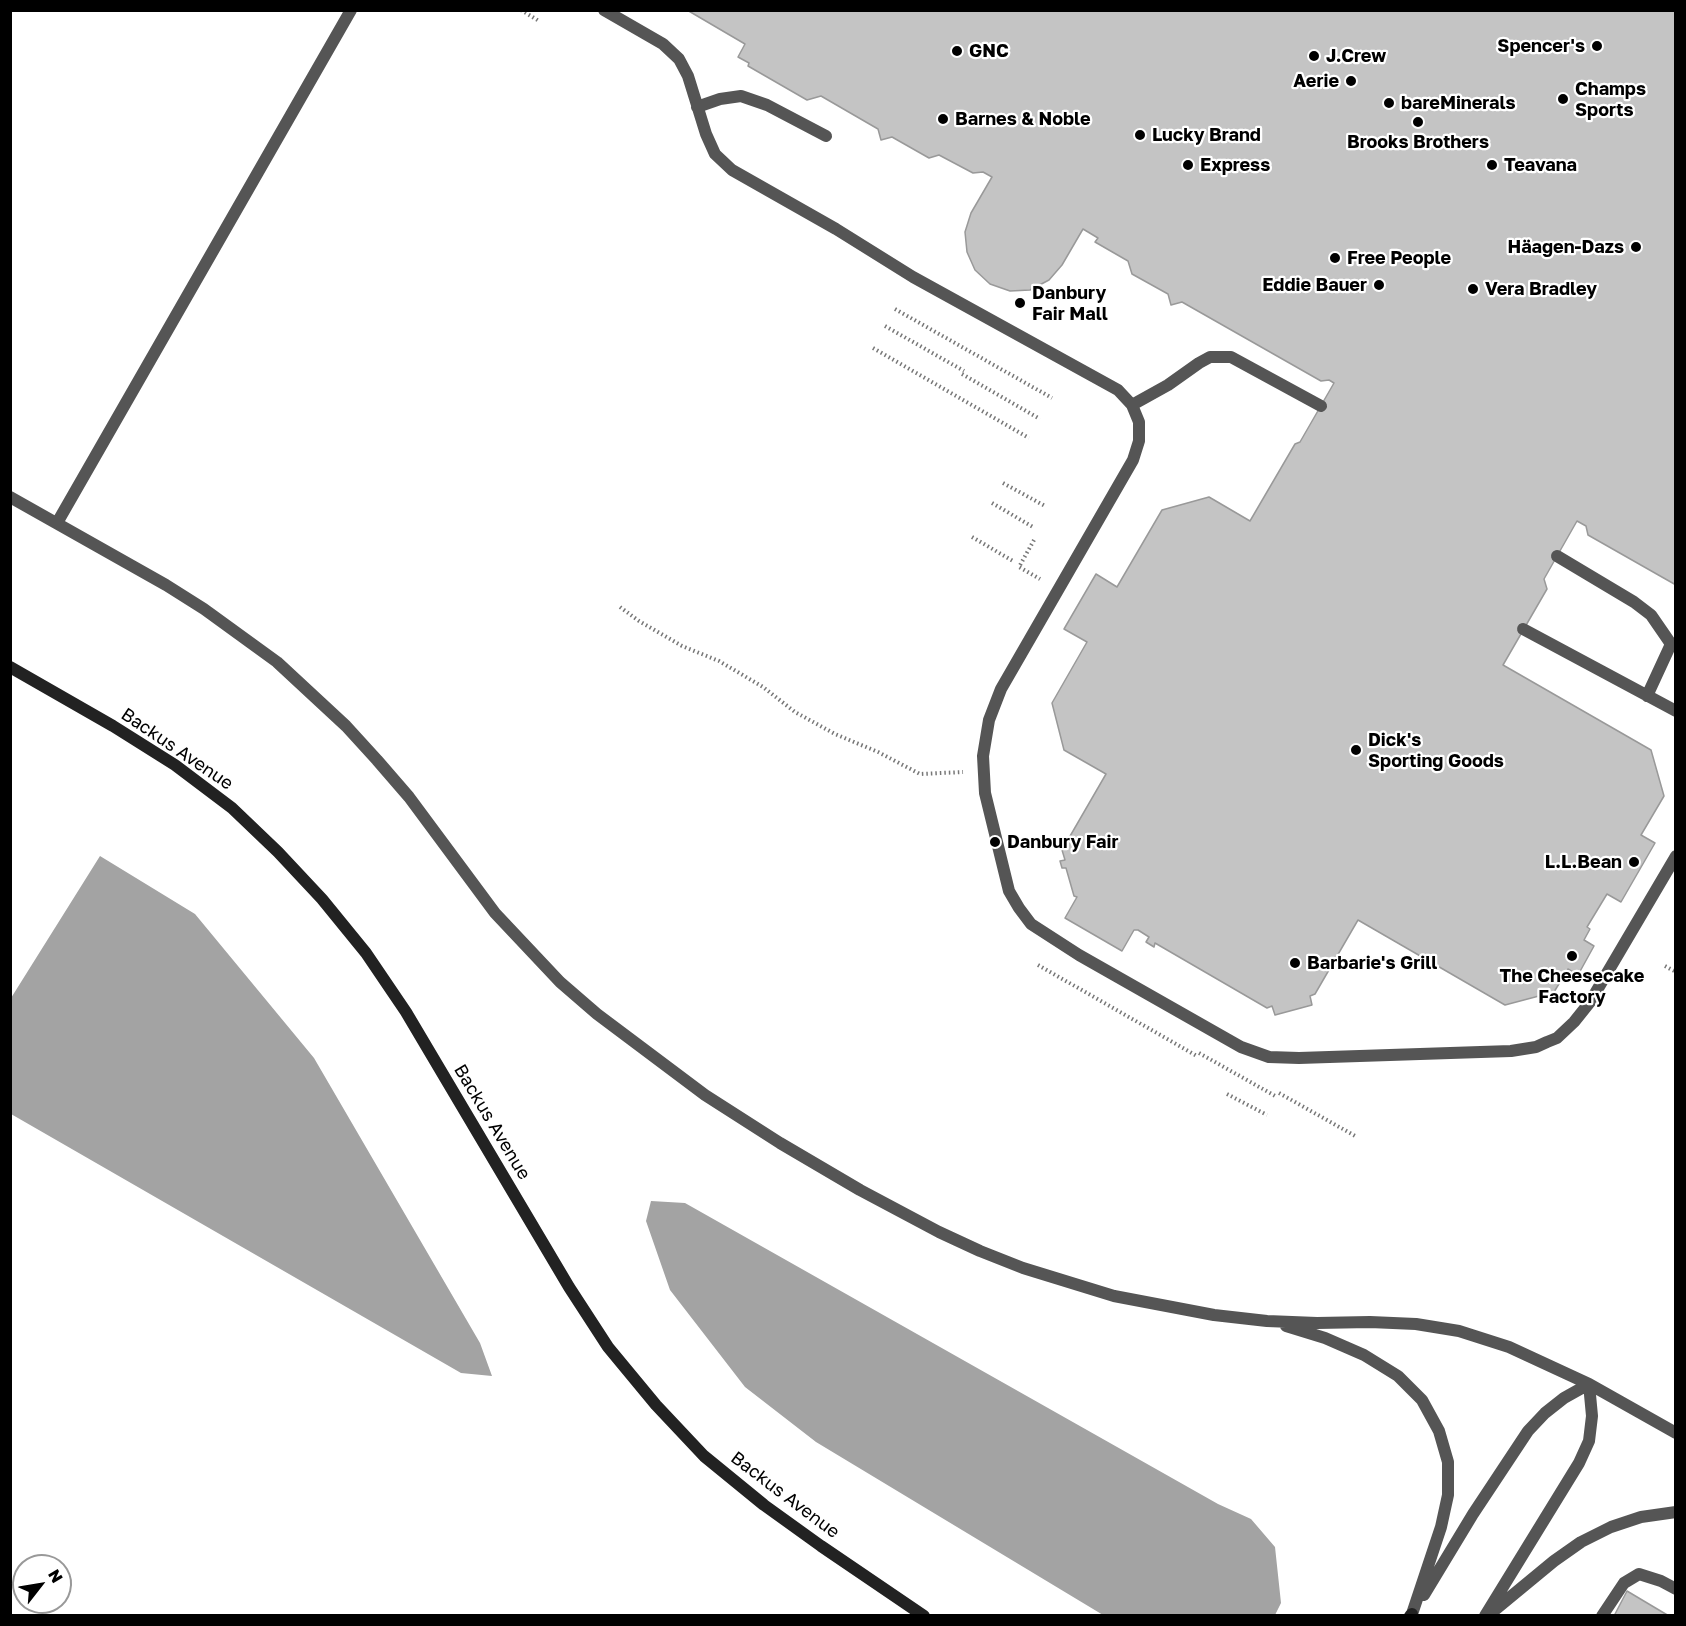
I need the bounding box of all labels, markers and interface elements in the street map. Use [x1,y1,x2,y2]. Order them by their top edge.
place label: Spencer's [1497,35,1585,57]
marker: Spencer's [1590,39,1604,53]
place label: GNC [969,40,1009,62]
marker: GNC [950,44,964,58]
place label: J.Crew [1326,45,1386,67]
marker: J.Crew [1307,49,1321,63]
place label: Aerie [1293,70,1339,92]
marker: Aerie [1344,74,1358,88]
place label: Champs Sports [1575,78,1646,121]
place label: bareMinerals [1401,92,1516,114]
marker: Champs Sports [1556,92,1570,106]
marker: bareMinerals [1382,96,1396,110]
place label: Barnes & Noble [955,108,1091,130]
marker: Barnes & Noble [936,112,950,126]
marker: Brooks Brothers [1411,115,1425,129]
place label: Lucky Brand [1152,124,1261,146]
marker: Lucky Brand [1133,128,1147,142]
place label: Brooks Brothers [1347,131,1489,153]
place label: Express [1200,154,1270,176]
place label: Teavana [1504,154,1577,176]
marker: Express [1181,158,1195,172]
marker: Teavana [1485,158,1499,172]
place label: Häagen-Dazs [1507,236,1624,258]
marker: Häagen-Dazs [1629,240,1643,254]
place label: Free People [1347,247,1451,269]
marker: Free People [1328,251,1342,265]
place label: Eddie Bauer [1262,274,1367,296]
marker: Eddie Bauer [1372,278,1386,292]
place label: Vera Bradley [1485,278,1597,300]
place label: Danbury Fair Mall [1032,282,1108,324]
marker: Vera Bradley [1466,282,1480,296]
marker: Danbury Fair Mall [1013,296,1027,310]
street label: Backus Avenue [117,704,237,794]
place label: Dick's Sporting Goods [1368,729,1504,771]
marker: Dick's Sporting Goods [1349,743,1363,757]
place label: Danbury Fair [1007,831,1118,853]
marker: Danbury Fair [988,835,1002,849]
place label: L.L.Bean [1545,851,1622,873]
marker: L.L.Bean [1627,855,1641,869]
marker: The Cheesecake Factory [1565,949,1579,963]
place label: Barbarie's Grill [1307,952,1437,974]
marker: Barbarie's Grill [1288,956,1302,970]
place label: The Cheesecake Factory [1500,965,1644,1008]
street label: Backus Avenue [449,1060,535,1184]
street label: Backus Avenue [726,1447,844,1543]
north arrow [12,1554,72,1614]
text: N [44,1565,67,1586]

